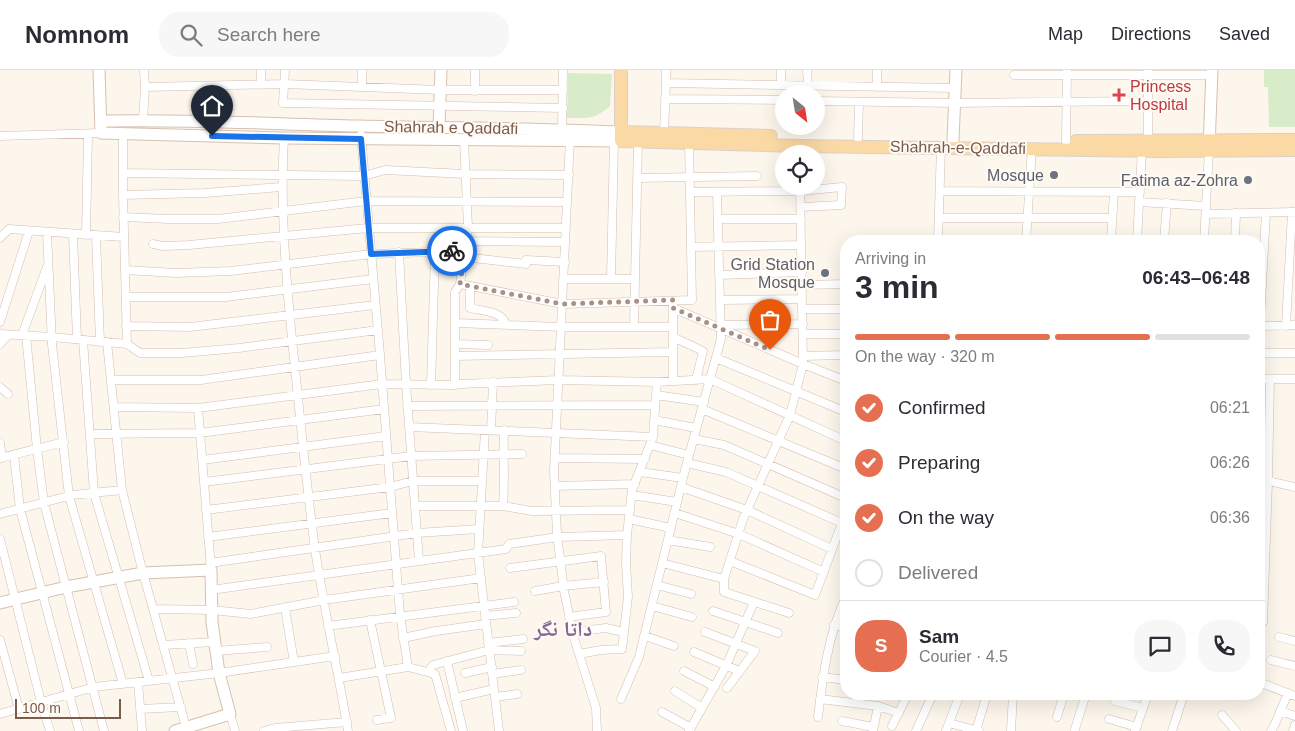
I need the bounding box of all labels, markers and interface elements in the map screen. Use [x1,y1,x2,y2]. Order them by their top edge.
search box [159,12,509,57]
text: Nomnom [25,21,129,48]
icon: search [177,21,205,49]
text: Search here [217,24,321,45]
text: Map [1048,24,1083,44]
text: Directions [1111,24,1191,44]
text: Saved [1219,24,1270,44]
place label: Princess Hospital [1130,78,1191,113]
pin [191,85,233,136]
north arrow [775,85,825,135]
map controls [775,85,825,195]
marker: Princess Hospital [1112,88,1126,102]
icon: home [198,92,226,120]
street label: Shahrah e Qaddafi [384,118,518,137]
street label: Shahrah-e-Qaddafi [890,138,1026,157]
button: locate [775,145,825,195]
place label: Mosque [987,167,1044,184]
marker: Mosque [1048,169,1060,181]
place label: Fatima az-Zohra [1121,172,1238,189]
marker: Fatima az-Zohra [1242,174,1254,186]
courier [427,226,477,276]
icon: bike [438,237,466,265]
text: Arriving in [855,250,926,267]
place label: Grid Station Mosque [731,256,815,291]
marker: Grid Station Mosque [819,267,831,279]
text: 06:43–06:48 [1142,267,1250,288]
text: 3 min [855,269,939,305]
pin [749,299,791,350]
icon: bag [756,306,784,334]
text: On the way · 320 m [855,348,995,365]
icon: check [855,394,883,422]
text: Confirmed [898,397,986,418]
text: 06:21 [1210,399,1250,416]
icon: check [855,449,883,477]
text: Preparing [898,452,980,473]
text: 06:26 [1210,454,1250,471]
icon: check [855,504,883,532]
text: On the way [898,507,994,528]
text: 06:36 [1210,509,1250,526]
text: Delivered [898,562,978,583]
district label: داتا نگر [533,617,592,641]
button: chat [1134,620,1186,672]
button: phone [1198,620,1250,672]
text: Sam [919,626,959,647]
text: S [875,635,887,656]
text: Courier · 4.5 [919,648,1008,665]
scale bar [15,696,121,719]
text: 100 m [22,700,61,716]

